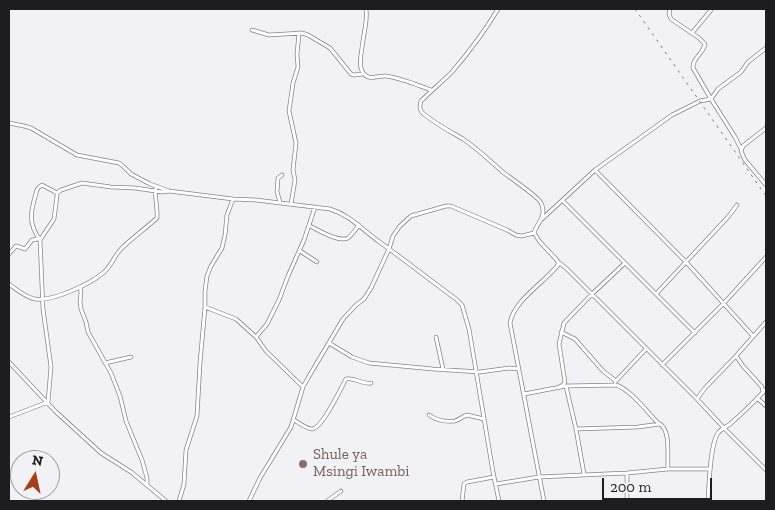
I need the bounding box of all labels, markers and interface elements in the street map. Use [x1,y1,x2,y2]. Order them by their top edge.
place label: Shule ya Msingi Iwambi [313,446,410,481]
north arrow [10,450,60,500]
text: N [31,451,44,470]
marker: Shule ya Msingi Iwambi [297,458,309,470]
scale bar [605,468,715,500]
text: 200 m [610,478,651,496]

